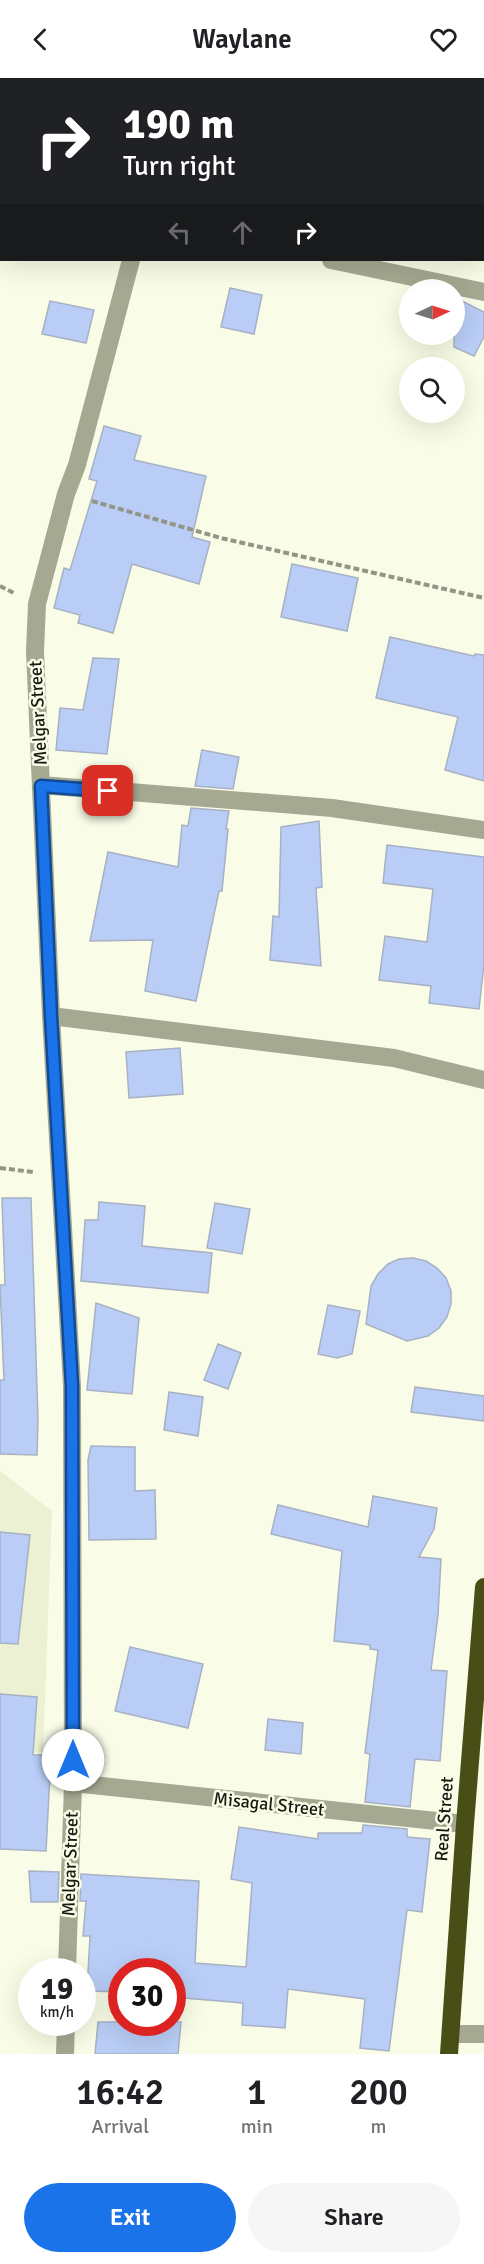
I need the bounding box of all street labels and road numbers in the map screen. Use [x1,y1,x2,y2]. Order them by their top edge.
street label: Melgar Street [24,660,52,766]
street label: Real Street [430,1776,458,1862]
street label: Misagal Street [213,1787,325,1821]
street label: Melgar Street [57,1811,83,1917]

